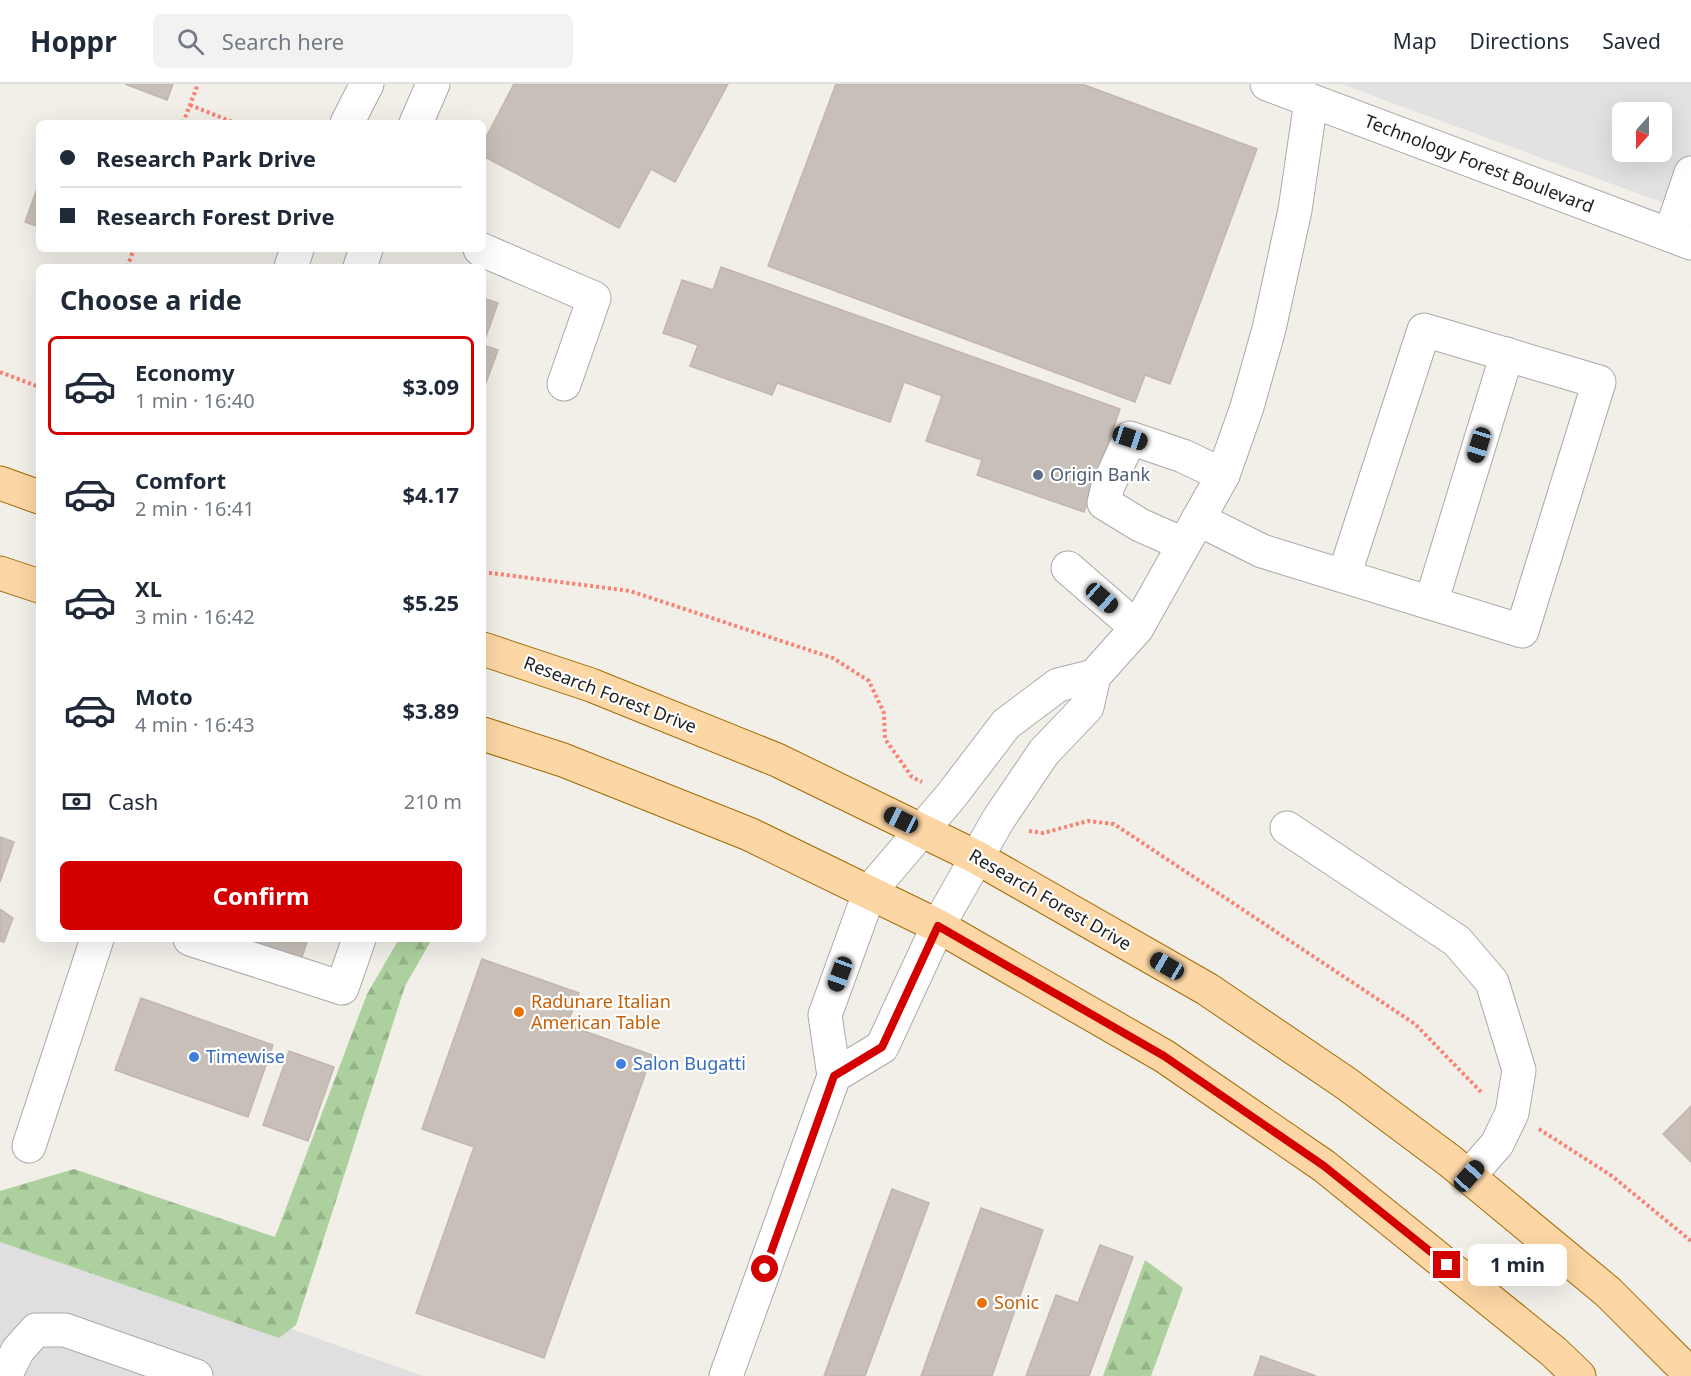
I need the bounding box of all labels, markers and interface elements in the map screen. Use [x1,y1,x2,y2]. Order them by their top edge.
search box [153,14,573,68]
text: Hoppr [30,22,117,60]
icon: search [174,25,207,58]
text: Search here [222,26,344,56]
text: Map [1393,27,1437,55]
text: Directions [1470,27,1569,55]
text: Saved [1602,27,1661,55]
north arrow [1612,102,1672,162]
map controls [1612,102,1672,162]
street label: Technology Forest Boulevard [1361,108,1598,218]
text: Research Park Drive [96,143,316,173]
text: Research Forest Drive [96,201,335,231]
text: Choose a ride [60,281,242,318]
text: Economy [135,357,234,387]
icon: car [63,359,117,413]
text: $3.09 [402,371,459,401]
text: 1 min · 16:40 [135,387,255,414]
car [1110,424,1150,452]
car [1465,425,1493,465]
place label: Origin Bank [1050,462,1151,486]
text: Comfort [135,465,226,495]
icon: car [63,467,117,521]
marker: Origin Bank [1031,468,1045,482]
text: $4.17 [402,479,459,509]
text: 2 min · 16:41 [135,495,255,522]
text: XL [135,573,162,603]
icon: car [63,575,117,629]
car [1083,579,1121,617]
text: $5.25 [402,587,459,617]
text: 3 min · 16:42 [135,603,255,630]
street label: Research Forest Drive [520,650,700,738]
text: Moto [135,681,193,711]
icon: car [63,683,117,737]
text: $3.89 [402,695,459,725]
text: 4 min · 16:43 [135,711,255,738]
icon: cash [60,785,93,818]
text: Cash [108,786,158,816]
text: 210 m [404,788,462,815]
car [881,804,921,836]
street label: Research Forest Drive [965,843,1136,955]
button: Confirm [60,861,462,930]
car [1147,949,1187,983]
car [825,954,855,994]
place label: Radunare Italian American Table [531,989,671,1034]
marker: Radunare Italian American Table [512,1005,526,1019]
place label: Timewise [206,1044,285,1068]
marker: Timewise [187,1050,201,1064]
place label: Salon Bugatti [633,1051,746,1075]
marker: Salon Bugatti [614,1057,628,1071]
car [1450,1157,1488,1195]
callout: 1 min [1468,1244,1567,1286]
route end [1433,1251,1460,1278]
text: 1 min [1490,1251,1545,1278]
route start [751,1255,778,1282]
place label: Sonic [994,1290,1040,1314]
marker: Sonic [975,1296,989,1310]

